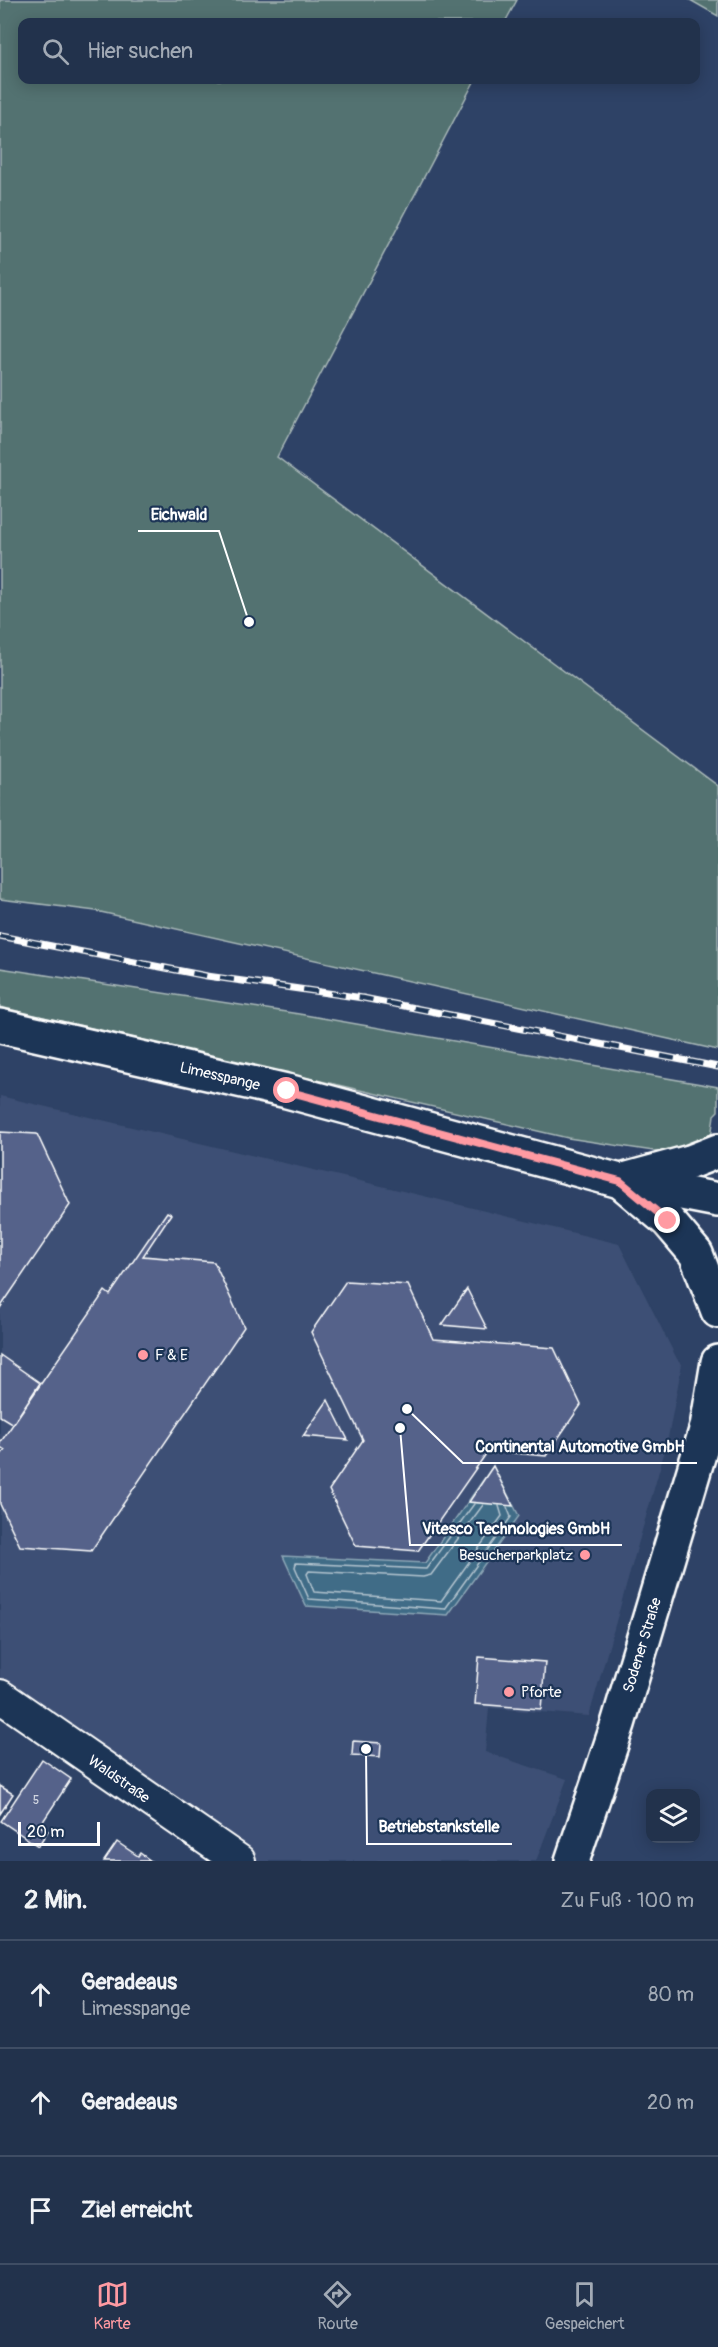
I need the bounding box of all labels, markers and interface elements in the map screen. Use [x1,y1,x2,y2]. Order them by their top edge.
search box [18,18,700,84]
icon: search [39,35,72,68]
text: Hier suchen [87,37,193,65]
callout: Eichwald [138,497,219,531]
text: Eichwald [151,505,207,525]
street label: Limesspange [178,1058,263,1095]
route start [273,1077,299,1103]
route end [654,1207,680,1233]
place label: F & E [155,1346,188,1365]
marker: F & E [136,1348,150,1362]
callout: Continental Automotive GmbH [463,1429,697,1463]
text: Continental Automotive GmbH [475,1437,685,1457]
callout: Vitesco Technologies GmbH [410,1511,622,1545]
text: Vitesco Technologies GmbH [422,1519,610,1539]
place label: Besucherparkplatz [459,1546,573,1565]
marker: Besucherparkplatz [578,1548,592,1562]
street label: Sodener Straße [619,1595,666,1695]
place label: Pforte [521,1683,562,1702]
marker: Pforte [502,1685,516,1699]
street label: Waldstraße [84,1751,154,1808]
map controls [646,1789,700,1843]
button: layers [646,1789,700,1843]
house number: 5 [33,1793,39,1808]
callout: Betriebstankstelle [367,1810,512,1844]
text: Betriebstankstelle [379,1817,501,1837]
scale bar [18,1819,100,1846]
text: 20 m [27,1822,65,1842]
text: 2 Min. [24,1884,88,1916]
text: Zu Fuß · 100 m [561,1888,694,1913]
text: Geradeaus [81,1968,177,1996]
icon: ahead [24,1978,57,2011]
text: 80 m [648,1982,694,2007]
text: Limesspange [81,1996,190,2021]
icon: ahead [24,2086,57,2119]
text: Geradeaus [81,2088,177,2116]
text: 20 m [647,2090,694,2115]
icon: arrive [24,2194,57,2227]
text: Ziel erreicht [81,2196,192,2224]
tab: Karte [93,2278,131,2334]
tab: Route [318,2278,358,2334]
tab: Gespeichert [545,2278,624,2334]

